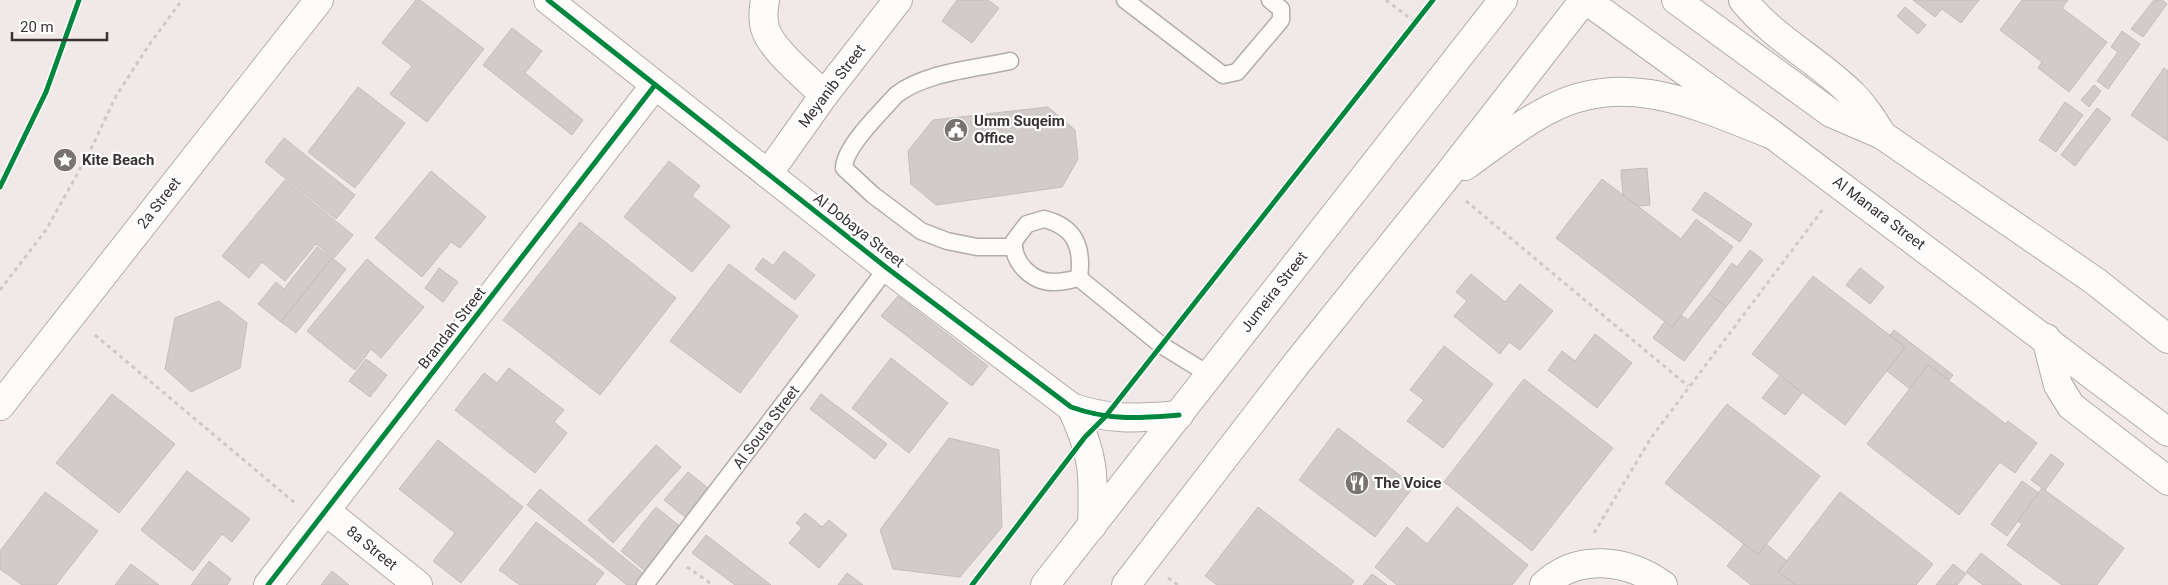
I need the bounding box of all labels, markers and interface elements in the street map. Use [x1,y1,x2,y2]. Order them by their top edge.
scale bar [12,10,108,42]
text: 20 m [20,18,54,36]
street label: Meyanib Street [795,41,869,131]
place label: Umm Suqeim Office [974,112,1065,147]
public building icon: Umm Suqeim Office [943,117,969,143]
place icon: Kite Beach [52,147,78,173]
place label: Kite Beach [82,151,154,169]
street label: Al Manara Street [1829,172,1929,254]
street label: 2a Street [133,174,185,232]
street label: Al Dobaya Street [810,189,908,271]
street label: Jumeira Street [1237,248,1311,336]
street label: Brandah Street [415,283,490,372]
street label: Al Souta Street [729,382,803,472]
restaurant icon: The Voice [1344,470,1370,496]
place label: The Voice [1374,474,1441,492]
street label: 8a Street [343,522,401,574]

